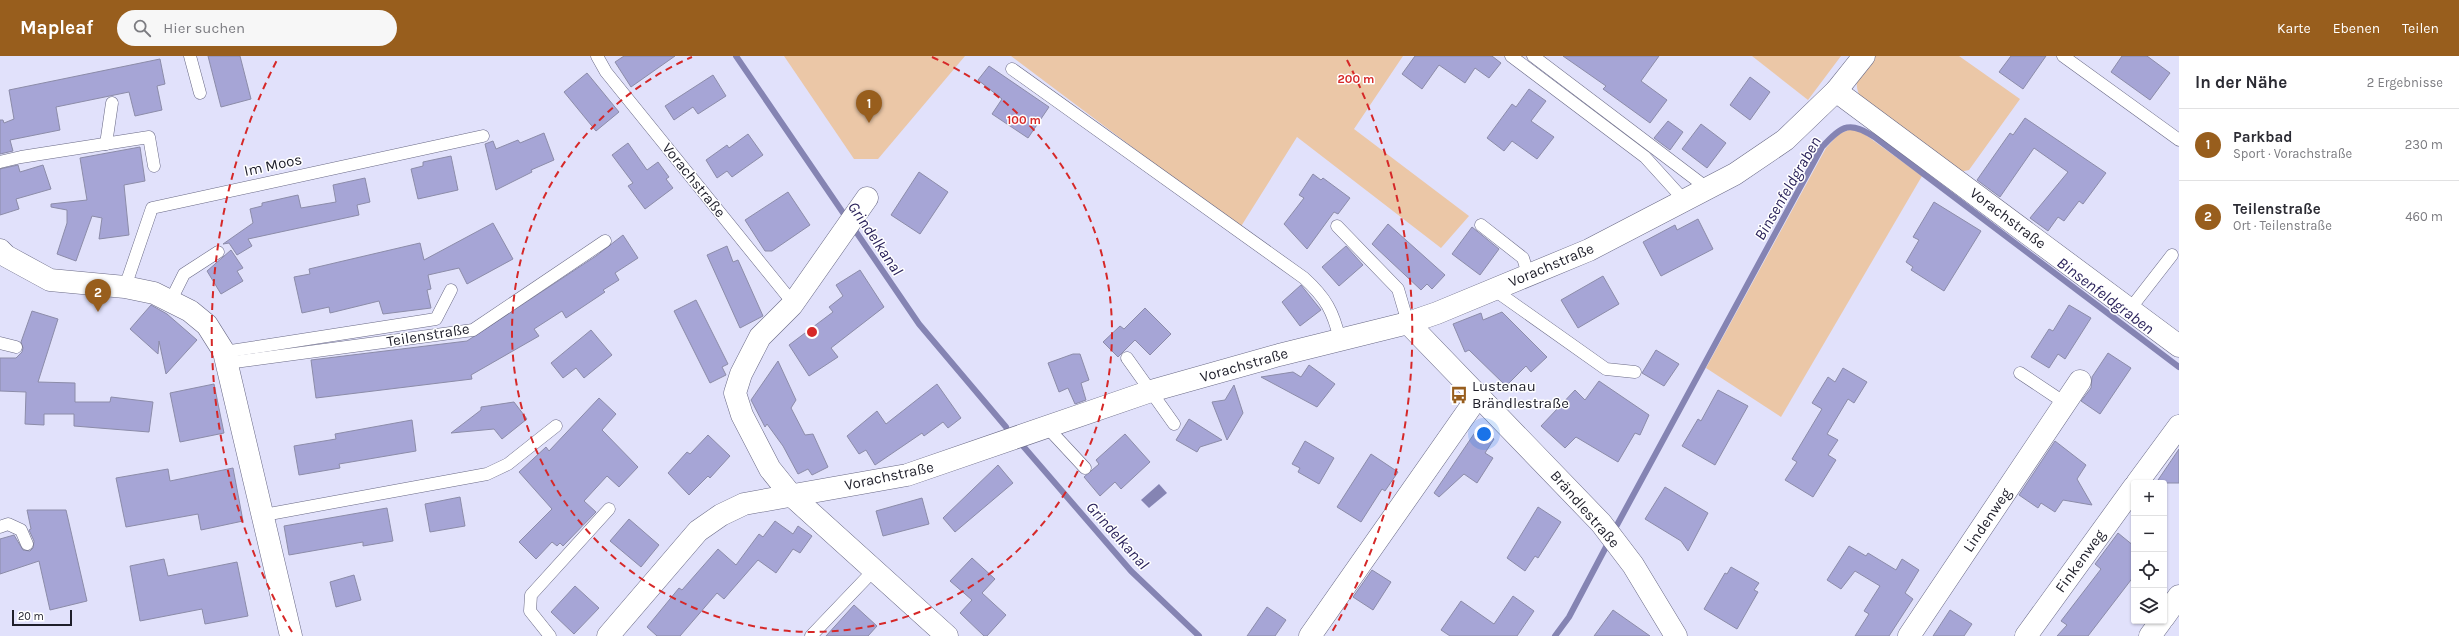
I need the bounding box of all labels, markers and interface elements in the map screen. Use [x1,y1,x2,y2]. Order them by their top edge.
search box [117,10,397,46]
text: Mapleaf [20,17,93,39]
icon: search [131,17,153,39]
text: Hier suchen [163,19,245,37]
text: Karte [2277,20,2311,37]
text: Ebenen [2333,20,2380,37]
text: Teilen [2402,20,2439,37]
text: 200 m [1338,72,1374,86]
text: In der Nähe [2195,72,2287,92]
text: 2 Ergebnisse [2367,75,2443,90]
pin: 1 [856,90,882,123]
text: 100 m [1007,113,1041,127]
text: Parkbad [2233,128,2292,146]
water label: Binsenfeldgraben [1750,133,1825,244]
text: 1 [2206,137,2210,152]
text: 230 m [2405,137,2443,152]
street label: Vorachstraße [658,139,730,221]
text: Sport · Vorachstraße [2233,146,2352,161]
street label: Im Moos [242,150,304,180]
street label: Vorachstraße [1966,184,2050,252]
water label: Grindelkanal [844,198,907,279]
text: Teilenstraße [2233,200,2321,218]
text: 2 [2204,209,2212,224]
text: 460 m [2405,209,2443,224]
text: Ort · Teilenstraße [2233,218,2332,233]
street label: Vorachstraße [1506,239,1596,291]
water label: Binsenfeldgraben [2053,253,2158,338]
pin: 2 [85,279,111,312]
street label: Teilenstraße [385,320,471,350]
centre of rings [805,325,819,339]
street label: Vorachstraße [1198,344,1290,386]
place label: Lustenau Brändlestraße [1472,377,1569,412]
bus stop icon: Lustenau Brändlestraße [1449,385,1469,405]
your location [1474,424,1494,444]
street label: Vorachstraße [843,458,935,494]
street label: Brändlestraße [1546,467,1624,551]
map controls [2131,480,2167,624]
button: + [2131,480,2167,516]
street label: Lindenweg [1959,484,2015,555]
water label: Grindelkanal [1082,497,1153,573]
button: − [2131,516,2167,552]
street label: Finkenweg [2051,526,2109,596]
button: locate [2131,552,2167,588]
button: layers [2131,588,2167,624]
scale bar [12,608,72,627]
text: 20 m [18,610,44,623]

